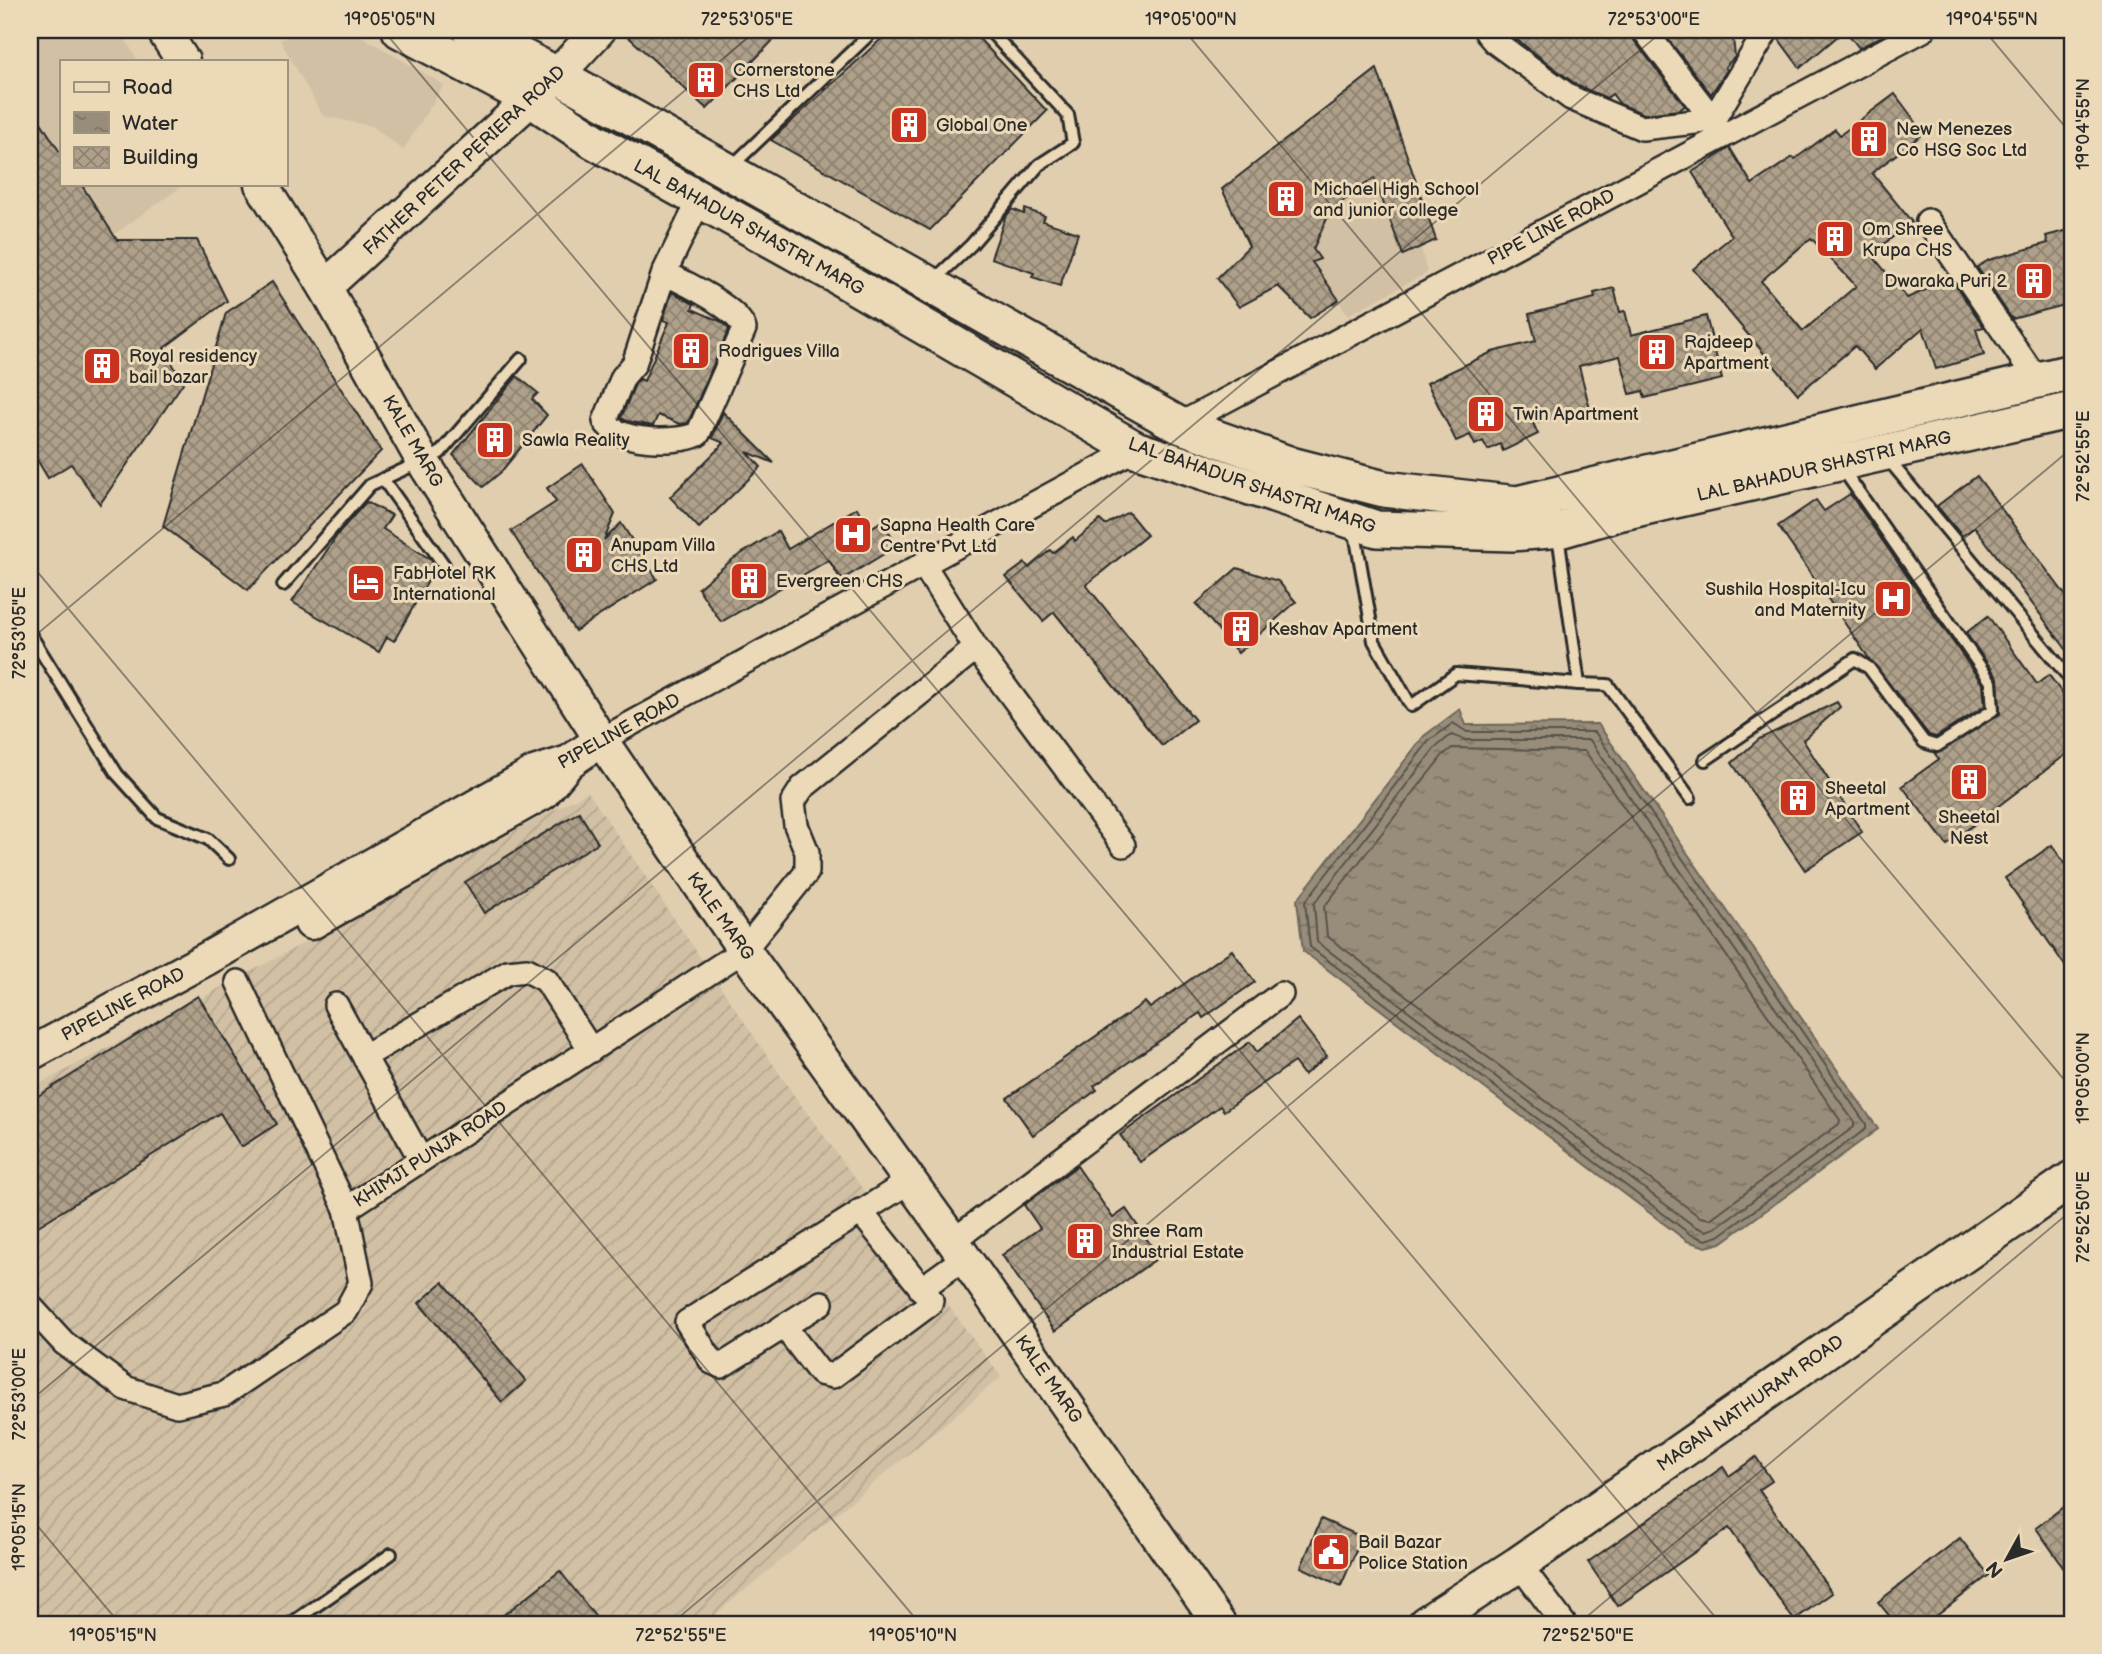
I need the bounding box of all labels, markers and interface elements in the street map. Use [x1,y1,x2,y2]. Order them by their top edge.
text: 19°05'05"N [344,9,436,30]
text: 72°53'05"E [701,9,793,30]
text: 19°05'00"N [1145,9,1237,30]
text: 72°53'00"E [1608,9,1700,30]
text: 19°04'55"N [1946,9,2038,30]
building icon: Cornerstone CHS Ltd [685,59,727,101]
legend [60,60,287,186]
place label: Cornerstone CHS Ltd [733,60,835,102]
street label: FATHER PETER PERIERA ROAD [359,61,570,260]
text: Road [122,75,173,100]
text: 19°04'55"N [2073,78,2094,170]
building icon: Global One [888,104,930,146]
text: Water [122,111,178,136]
place label: Global One [936,115,1028,136]
building icon: New Menezes Co HSG Soc Ltd [1848,118,1890,160]
place label: New Menezes Co HSG Soc Ltd [1896,119,2027,161]
text: Building [122,145,198,170]
street label: LAL BAHADUR SHASTRI MARG [630,155,868,300]
building icon: Michael High School and junior college [1265,178,1307,220]
place label: Michael High School and junior college [1313,179,1479,221]
street label: PIPE LINE ROAD [1484,185,1619,270]
building icon: Om Shree Krupa CHS [1814,218,1856,260]
place label: Om Shree Krupa CHS [1862,219,1953,261]
building icon: Dwaraka Puri 2 [2013,260,2055,302]
place label: Dwaraka Puri 2 [1884,271,2007,292]
building icon: Rodrigues Villa [670,330,712,372]
building icon: Rajdeep Apartment [1636,331,1678,373]
place label: Rajdeep Apartment [1684,332,1770,374]
place label: Rodrigues Villa [718,341,840,362]
building icon: Royal residency bail bazar [81,345,123,387]
place label: Royal residency bail bazar [129,346,258,388]
street label: KALE MARG [378,392,447,491]
building icon: Twin Apartment [1465,393,1507,435]
place label: Twin Apartment [1513,404,1639,425]
text: 72°52'55"E [2073,410,2094,502]
building icon: Sawla Reality [474,419,516,461]
street label: LAL BAHADUR SHASTRI MARG [1695,427,1953,506]
place label: Sawla Reality [522,430,631,451]
street label: LAL BAHADUR SHASTRI MARG [1125,433,1378,538]
hospital icon: Sapna Health Care Centre Pvt Ltd [832,514,874,556]
place label: Sapna Health Care Centre Pvt Ltd [880,515,1035,557]
building icon: Anupam Villa CHS Ltd [563,534,605,576]
place label: Anupam Villa CHS Ltd [611,535,715,577]
building icon: Evergreen CHS [728,560,770,602]
hotel icon: FabHotel RK International [345,562,387,604]
place label: FabHotel RK International [393,563,496,605]
place label: Evergreen CHS [776,571,903,592]
hospital icon: Sushila Hospital-Icu and Maternity [1872,578,1914,620]
place label: Sushila Hospital-Icu and Maternity [1705,579,1867,621]
text: 72°53'05"E [9,587,30,679]
building icon: Keshav Apartment [1220,608,1262,650]
place label: Keshav Apartment [1268,619,1418,640]
street label: PIPELINE ROAD [555,689,684,774]
building icon: Sheetal Nest [1948,761,1990,803]
building icon: Sheetal Apartment [1777,777,1819,819]
place label: Sheetal Apartment [1825,778,1911,820]
place label: Sheetal Nest [1938,807,2000,849]
street label: KALE MARG [683,868,759,964]
street label: PIPELINE ROAD [58,963,188,1046]
text: 19°05'00"N [2073,1032,2094,1124]
street label: KHIMJI PUNJA ROAD [350,1097,511,1212]
text: 72°52'50"E [2073,1171,2094,1263]
building icon: Shree Ram Industrial Estate [1064,1220,1106,1262]
place label: Shree Ram Industrial Estate [1112,1221,1244,1263]
street label: KALE MARG [1011,1331,1087,1427]
street label: MAGAN NATHURAM ROAD [1653,1331,1848,1476]
text: 72°53'00"E [9,1348,30,1440]
text: 19°05'15"N [9,1483,30,1571]
north arrow [1972,1524,2042,1594]
public building icon: Bail Bazar Police Station [1310,1531,1352,1573]
place label: Bail Bazar Police Station [1358,1532,1468,1574]
text: N [1982,1556,2009,1582]
text: 19°05'15"N [69,1625,157,1646]
text: 72°52'55"E [635,1625,727,1646]
text: 19°05'10"N [869,1625,957,1646]
text: 72°52'50"E [1542,1625,1634,1646]

